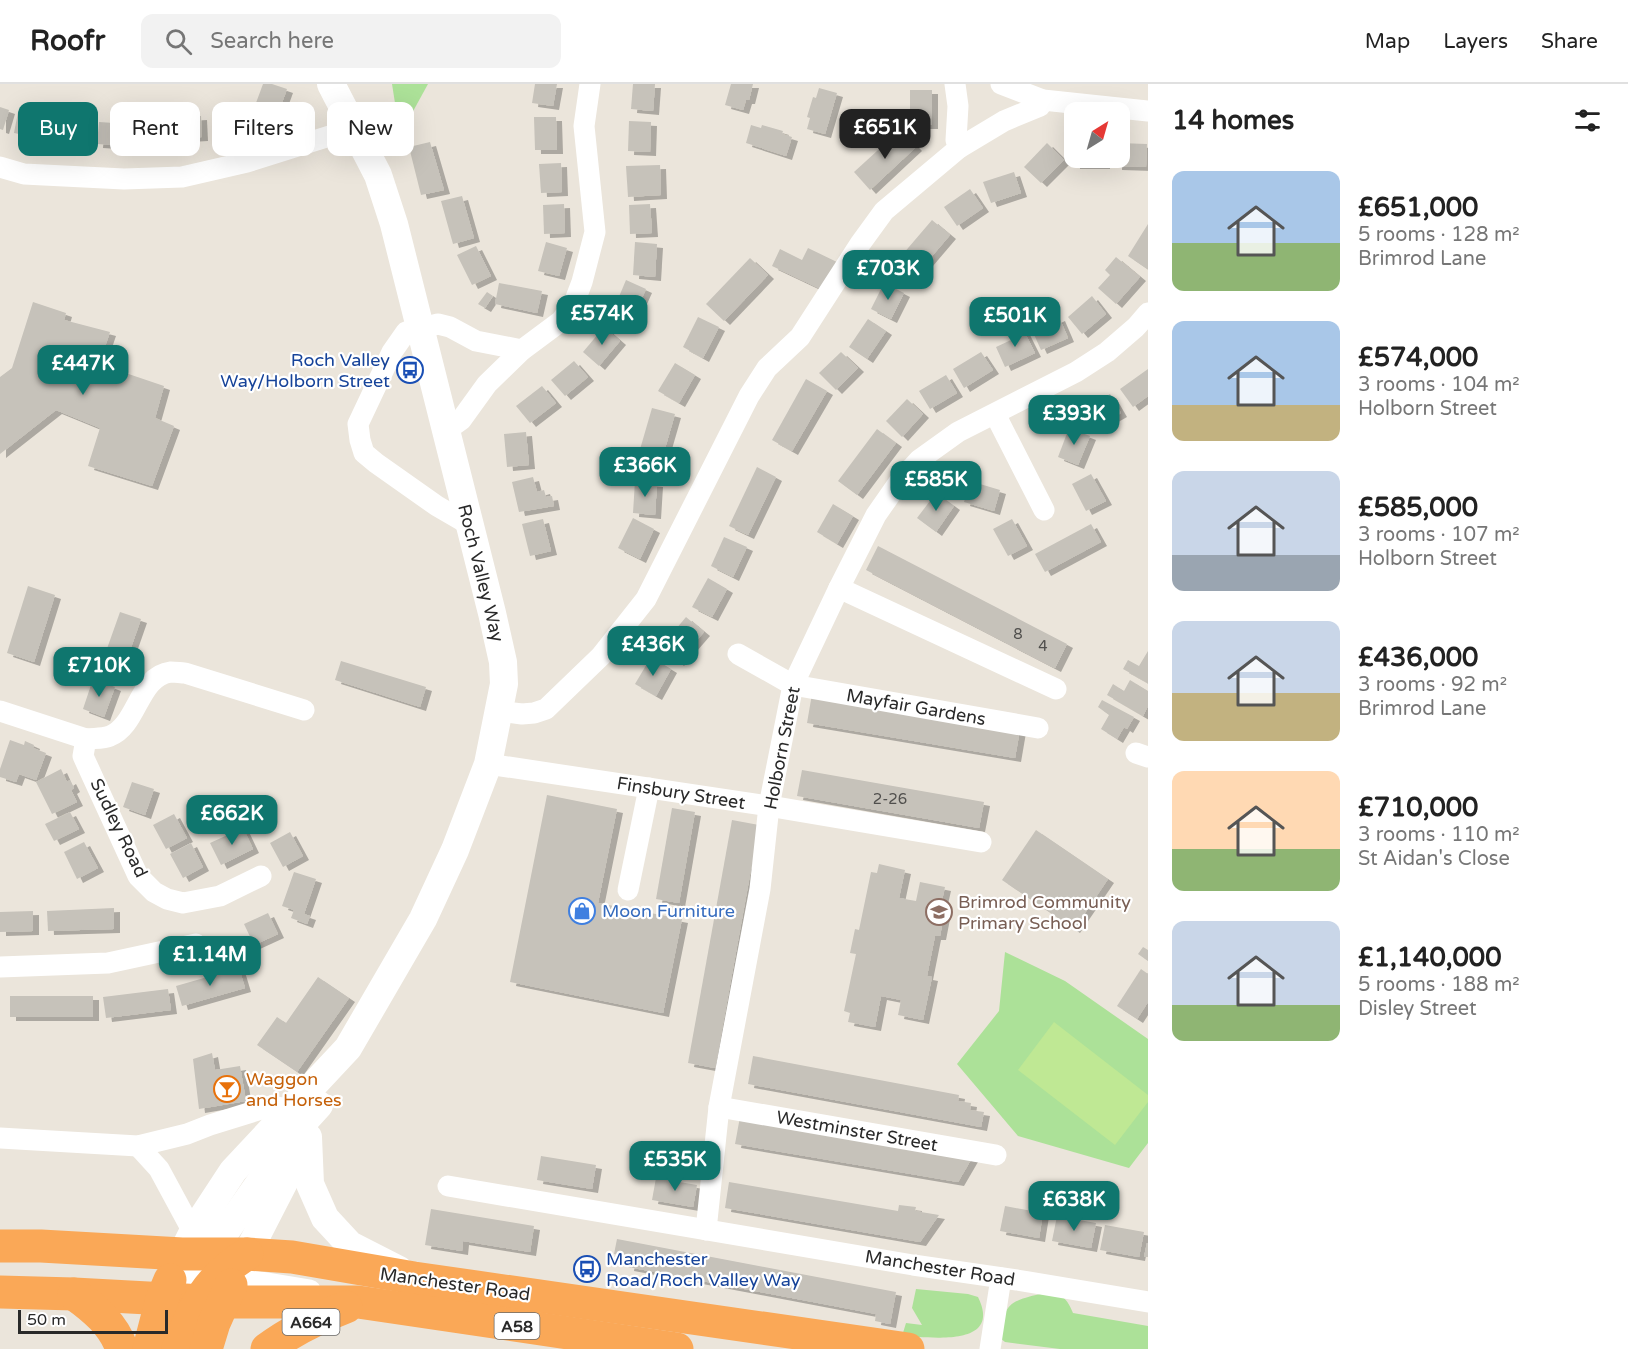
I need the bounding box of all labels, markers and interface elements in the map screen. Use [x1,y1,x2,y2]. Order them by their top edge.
search box [141,14,561,68]
text: Roofr [30,24,105,58]
icon: search [162,25,195,58]
text: Search here [210,28,334,54]
text: Map [1365,29,1410,54]
text: Layers [1443,29,1508,54]
text: Share [1541,29,1598,54]
chip: Buy [18,102,98,156]
chip: Rent [110,102,200,156]
chip: Filters [212,102,315,156]
chip: New [327,102,414,156]
north arrow [1064,102,1130,168]
map controls [1064,102,1130,168]
icon: filters [1571,104,1604,137]
text: 14 homes [1172,105,1294,136]
pin: £651K [843,109,927,160]
text: £651K [853,116,917,140]
text: £651,000 [1358,192,1478,223]
icon: home [1220,195,1292,267]
text: 5 rooms · 128 m² [1358,223,1520,247]
text: Brimrod Lane [1358,247,1486,271]
pin: £703K [846,250,930,301]
text: £703K [856,257,920,281]
pin: £574K [560,295,644,346]
pin: £501K [973,297,1057,348]
text: £574K [570,302,634,326]
text: £501K [983,304,1047,328]
text: £574,000 [1358,342,1478,373]
pin: £447K [41,345,125,396]
icon: home [1220,345,1292,417]
place label: Roch Valley Way/Holborn Street [220,349,390,392]
text: £447K [51,352,115,376]
bus stop icon: Roch Valley Way/Holborn Street [395,355,425,385]
text: 3 rooms · 104 m² [1358,373,1520,397]
pin: £393K [1032,395,1116,446]
text: Holborn Street [1358,397,1497,421]
text: £393K [1042,402,1106,426]
pin: £366K [603,447,687,498]
text: £366K [613,454,677,478]
pin: £585K [894,461,978,512]
text: £585K [904,468,968,492]
text: £585,000 [1358,492,1478,523]
icon: home [1220,495,1292,567]
street label: Roch Valley Way [453,502,509,644]
text: 3 rooms · 107 m² [1358,523,1520,547]
text: Holborn Street [1358,547,1497,571]
house number: 8 [1013,625,1023,643]
pin: £436K [611,626,695,677]
text: £436K [621,633,685,657]
house number: 4 [1038,637,1048,655]
text: £436,000 [1358,642,1478,673]
icon: home [1220,645,1292,717]
pin: £710K [57,647,141,698]
text: £710K [67,654,131,678]
text: 3 rooms · 92 m² [1358,673,1507,697]
street label: Holborn Street [759,684,805,811]
street label: Mayfair Gardens [845,684,987,730]
text: Brimrod Lane [1358,697,1486,721]
street label: Finsbury Street [615,772,747,814]
street label: Sudley Road [86,775,152,881]
house number: 2-26 [873,790,907,808]
text: £710,000 [1358,792,1478,823]
pin: £662K [190,795,274,846]
icon: home [1220,795,1292,867]
text: £662K [200,802,264,826]
text: 3 rooms · 110 m² [1358,823,1520,847]
text: St Aidan's Close [1358,847,1510,871]
place label: Brimrod Community Primary School [958,891,1131,934]
shop icon: Moon Furniture [567,896,597,926]
school or university icon: Brimrod Community Primary School [924,897,954,927]
place label: Moon Furniture [602,900,735,922]
pin: £1.14M [161,936,259,987]
text: £1,140,000 [1358,942,1502,973]
text: £1.14M [173,943,247,967]
icon: home [1220,945,1292,1017]
text: 5 rooms · 188 m² [1358,973,1520,997]
text: Disley Street [1358,997,1477,1021]
place label: Waggon and Horses [246,1068,342,1111]
bar icon: Waggon and Horses [212,1074,242,1104]
street label: Westminster Street [775,1106,940,1156]
pin: £535K [633,1141,717,1192]
text: £535K [643,1148,707,1172]
pin: £638K [1032,1181,1116,1232]
text: £638K [1042,1188,1106,1212]
street label: Manchester Road [863,1245,1017,1291]
place label: Manchester Road/Roch Valley Way [606,1248,801,1291]
bus stop icon: Manchester Road/Roch Valley Way [572,1254,602,1284]
street label: Manchester Road [378,1263,532,1305]
scale bar [18,1307,168,1334]
road number: A664 [282,1309,340,1335]
text: 50 m [27,1310,66,1330]
road number: A58 [494,1313,540,1339]

